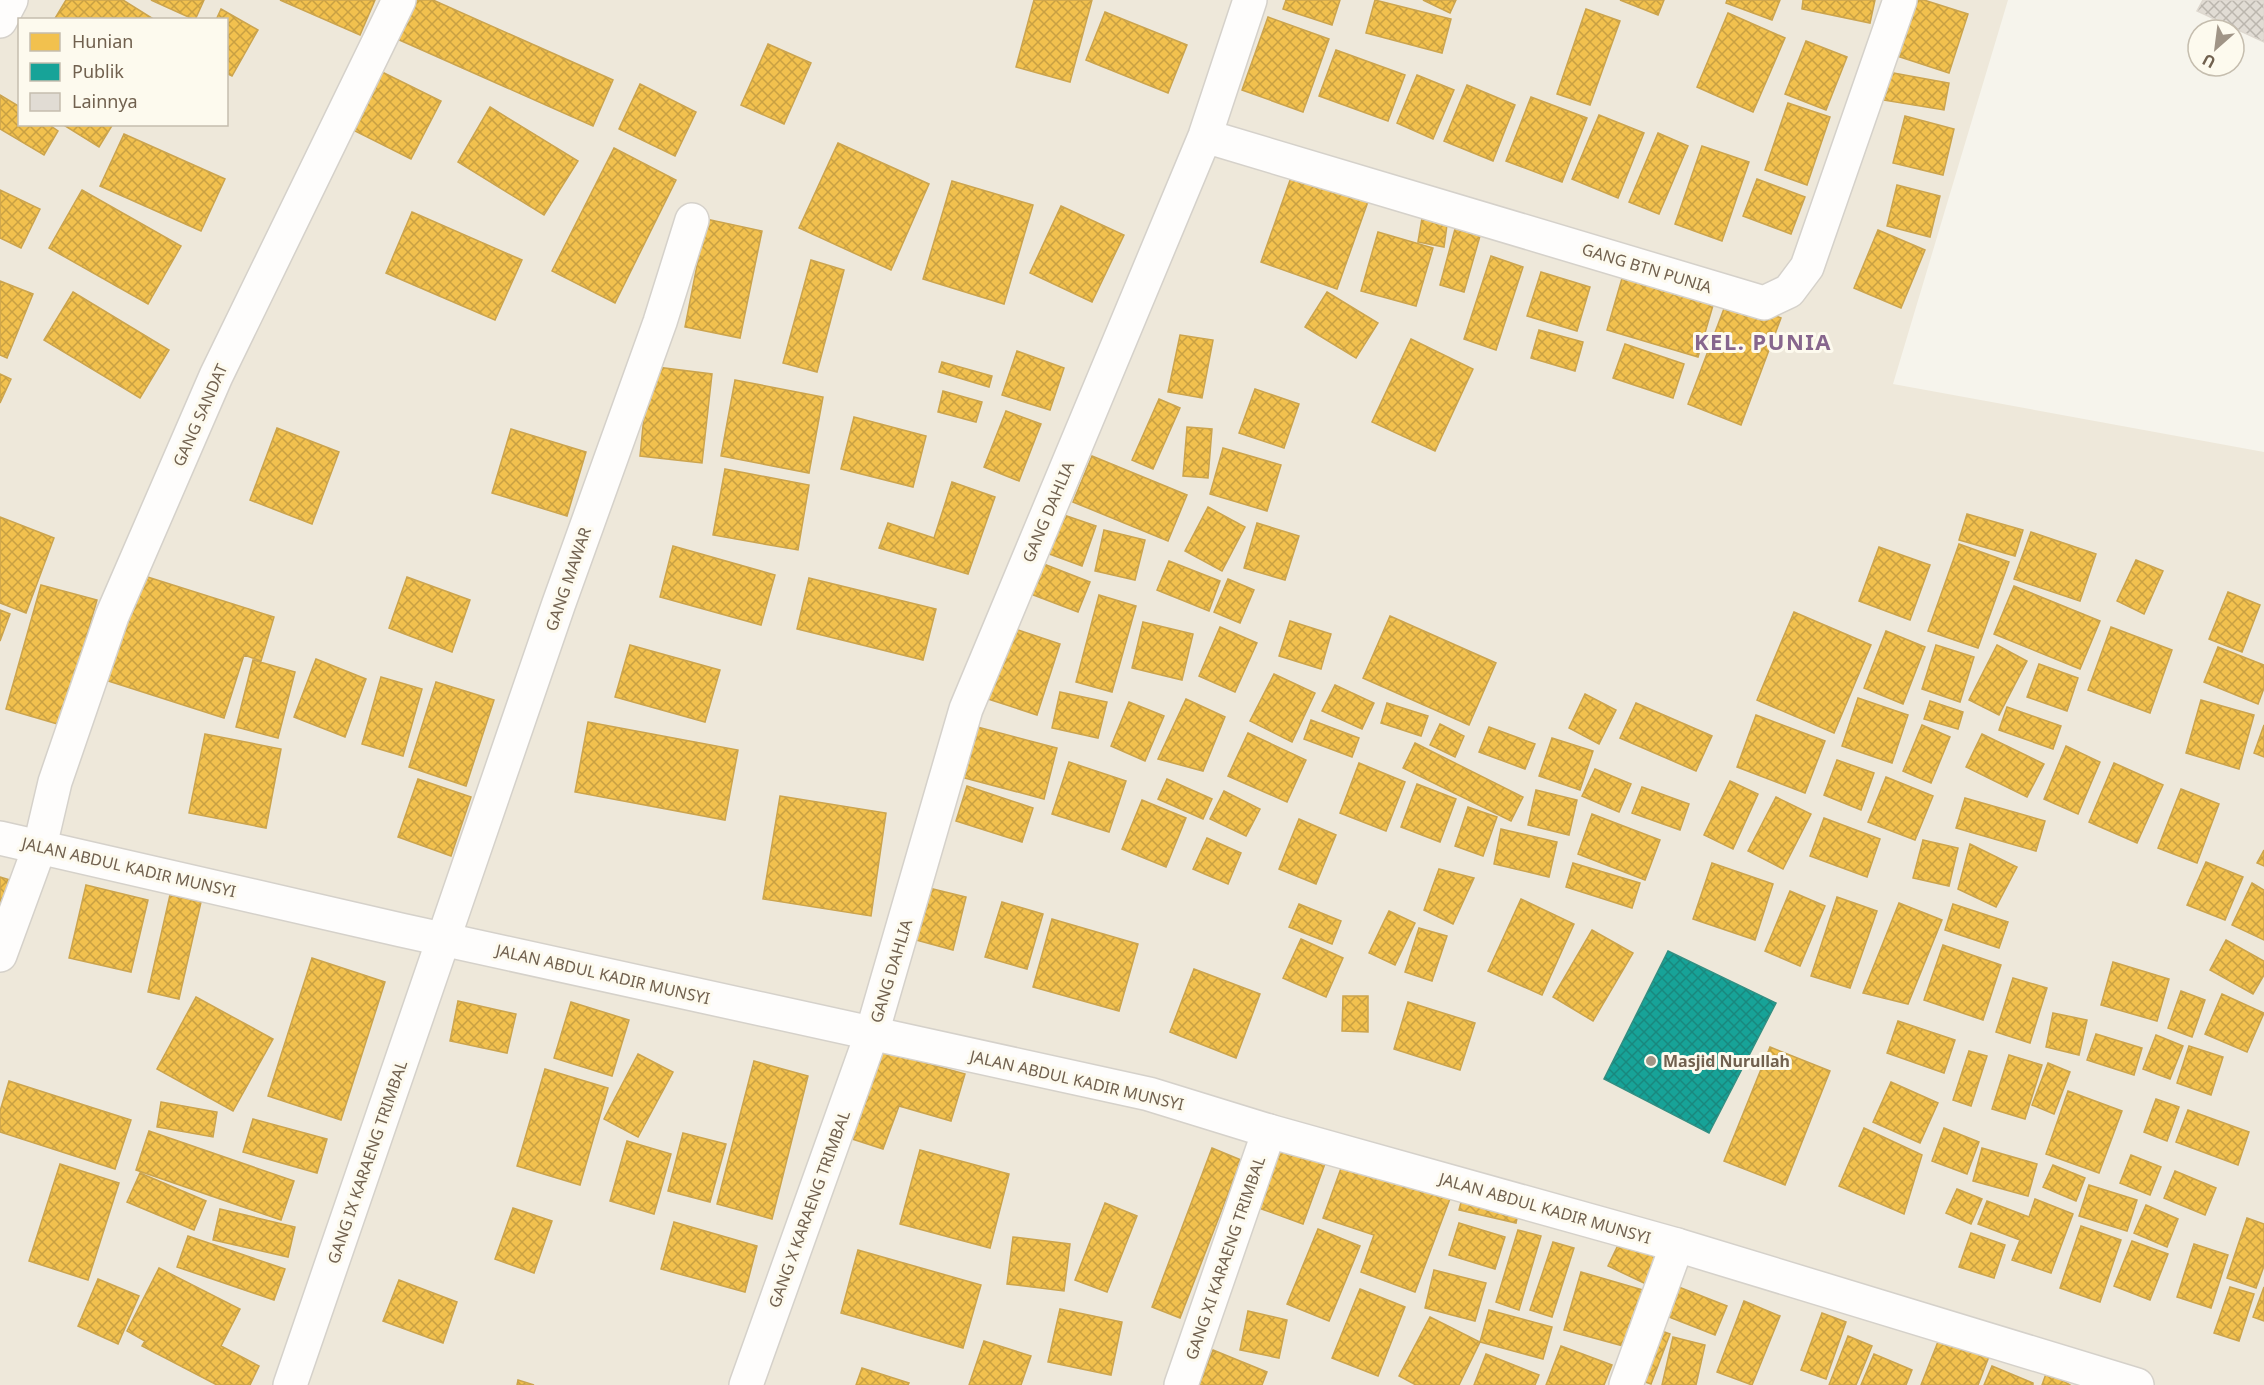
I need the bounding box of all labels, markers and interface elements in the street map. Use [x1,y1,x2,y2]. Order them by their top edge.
legend [18,18,228,126]
north arrow [2186,18,2246,78]
text: Hunian [72,29,133,53]
text: U [2198,49,2219,74]
text: Publik [72,59,124,83]
text: Lainnya [72,89,138,113]
street label: GANG BTN PUNIA [1579,238,1715,298]
district label: KEL. PUNIA [1694,326,1832,356]
street label: GANG SANDAT [168,360,233,470]
street label: GANG DAHLIA [1017,458,1079,566]
street label: GANG MAWAR [540,524,596,634]
street label: JALAN ABDUL KADIR MUNSYI [18,831,238,902]
street label: GANG DAHLIA [865,916,917,1026]
street label: JALAN ABDUL KADIR MUNSYI [492,938,712,1009]
street label: JALAN ABDUL KADIR MUNSYI [966,1044,1186,1115]
place label: Masjid Nurullah [1663,1050,1790,1072]
marker: Masjid Nurullah [1644,1054,1658,1068]
street label: GANG IX KARAENG TRIMBAL [322,1057,412,1267]
street label: GANG X KARAENG TRIMBAL [763,1107,855,1311]
street label: GANG XI KARAENG TRIMBAL [1180,1153,1270,1363]
street label: JALAN ABDUL KADIR MUNSYI [1435,1167,1653,1249]

